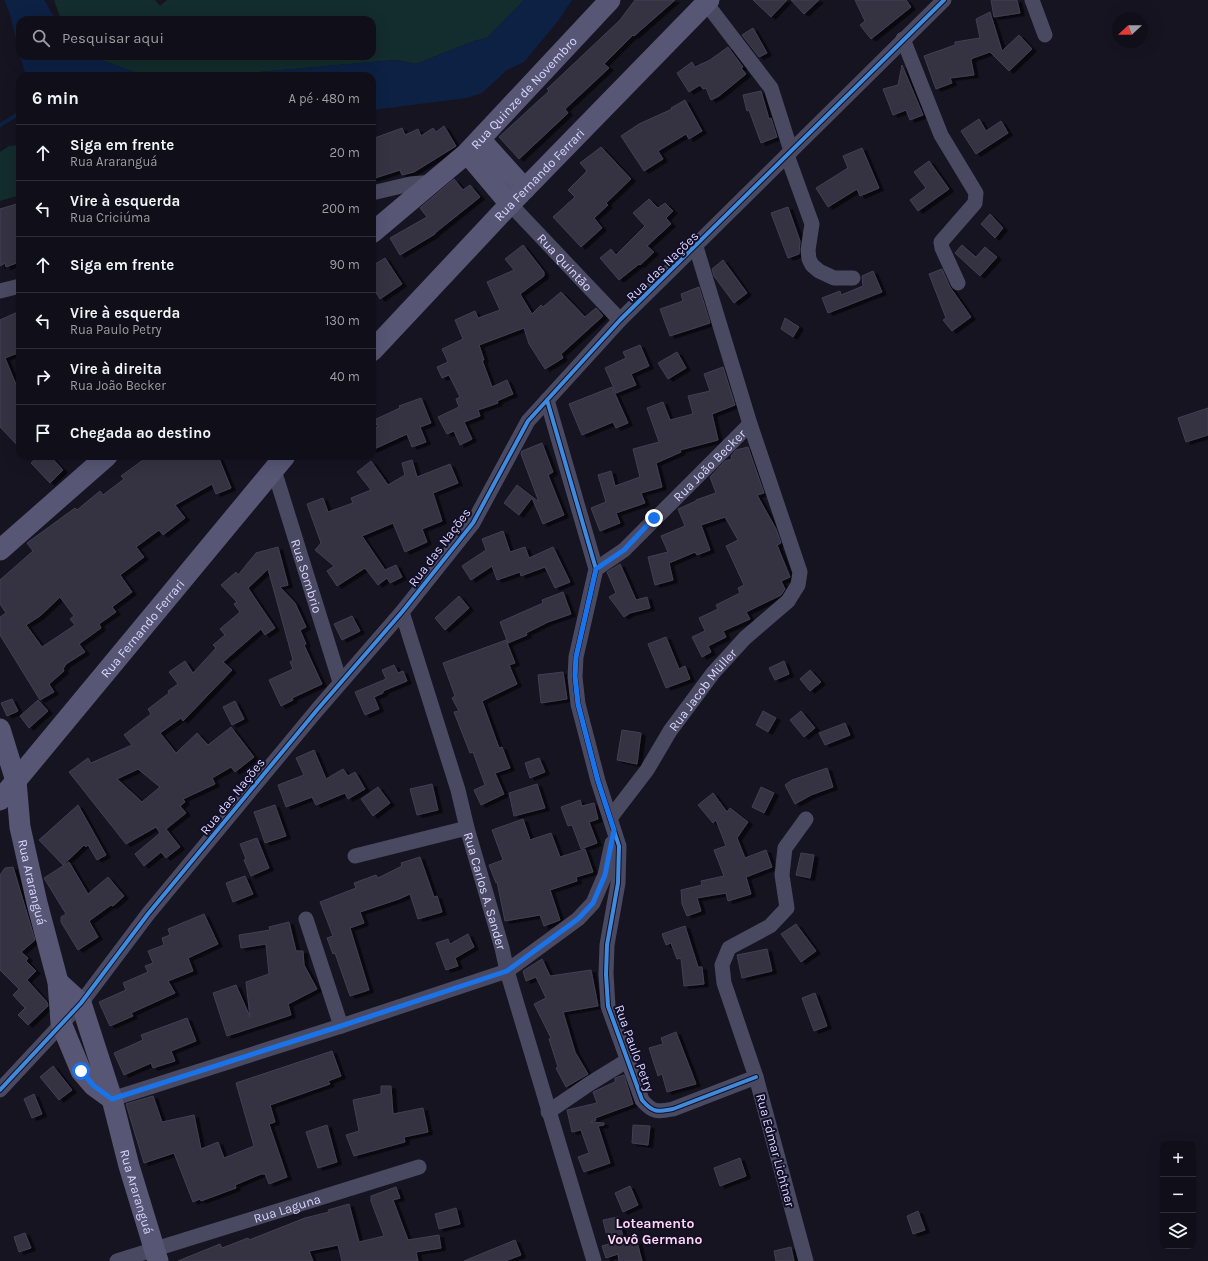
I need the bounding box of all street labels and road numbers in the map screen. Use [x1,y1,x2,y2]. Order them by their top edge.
street label: Rua Quinze de Novembro [468,33,580,152]
street label: Rua Fernando Ferrari [491,125,588,224]
street label: Rua das Nações [623,228,702,304]
street label: Rua Quintão [534,231,595,294]
street label: Rua João Becker [670,426,749,505]
street label: Rua das Nações [405,505,474,589]
street label: Rua Sombrio [288,537,325,615]
street label: Rua Fernando Ferrari [98,576,188,681]
street label: Rua Jacob Müller [666,645,740,734]
street label: Rua das Nações [197,755,268,838]
street label: Rua Carlos A. Sander [461,830,509,952]
street label: Rua Araranguá [15,838,50,927]
street label: Rua Paulo Petry [612,1003,657,1094]
street label: Rua Edmar Lichtner [753,1092,798,1209]
street label: Rua Araranguá [117,1148,156,1236]
street label: Rua Laguna [252,1191,323,1226]

